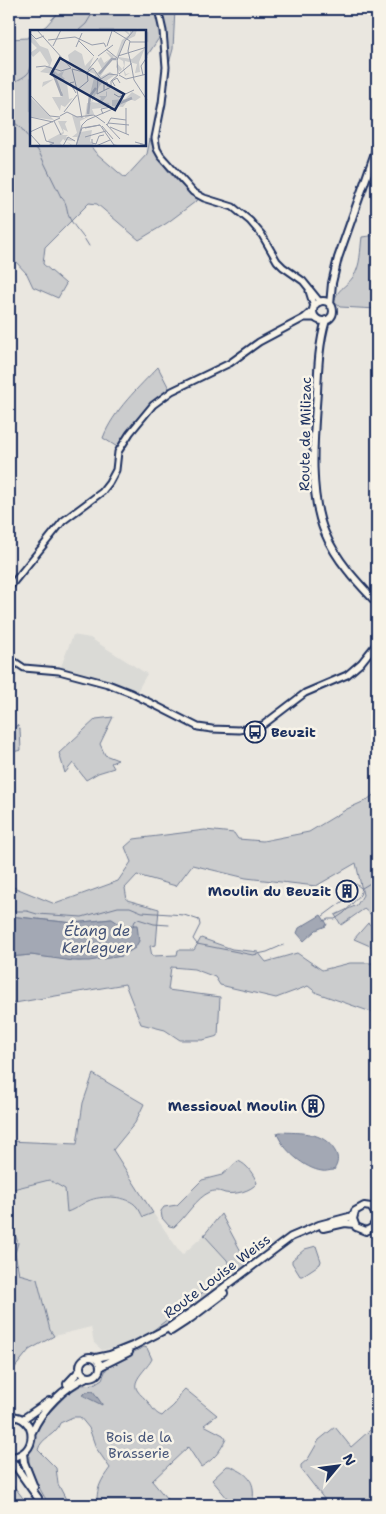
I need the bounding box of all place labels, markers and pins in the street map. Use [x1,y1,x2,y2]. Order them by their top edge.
bus stop icon: Beuzit [243,720,267,744]
place label: Beuzit [271,723,316,741]
building icon: Moulin du Beuzit [335,879,359,903]
place label: Moulin du Beuzit [208,882,331,900]
building icon: Messioual Moulin [301,1094,325,1118]
place label: Messioual Moulin [168,1097,297,1115]

